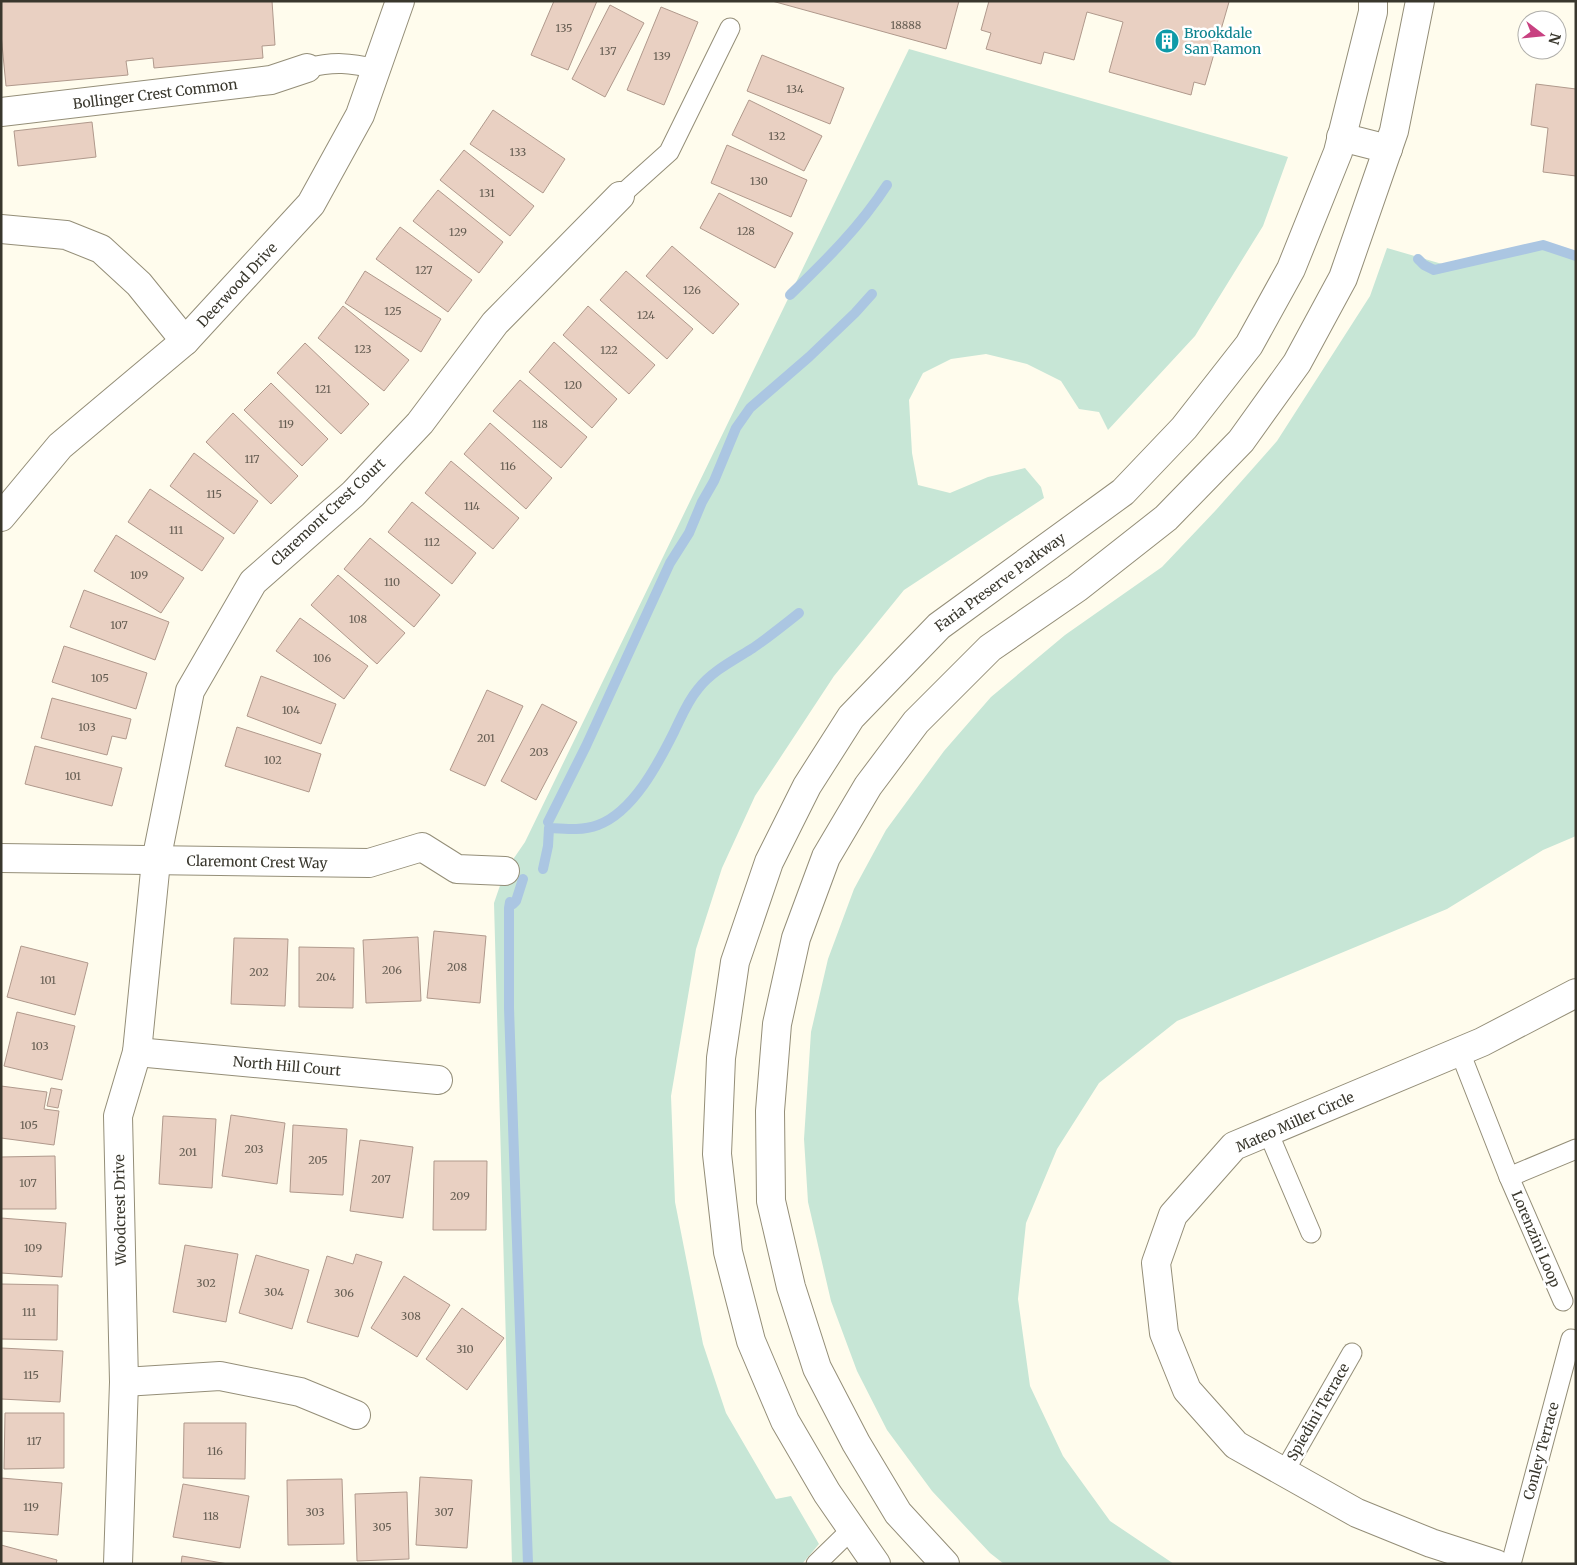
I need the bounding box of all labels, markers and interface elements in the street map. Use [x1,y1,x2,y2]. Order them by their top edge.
north arrow [1517,10,1567,60]
house number: 18888 [891,18,922,32]
house number: 135 [556,21,572,35]
place label: Brookdale San Ramon [1184,24,1261,58]
building icon: Brookdale San Ramon [1154,28,1180,54]
text: N [1544,31,1565,46]
house number: 137 [600,44,616,58]
house number: 139 [653,49,671,63]
street label: Bollinger Crest Common [72,75,238,113]
house number: 134 [786,82,804,96]
house number: 132 [768,129,786,143]
house number: 133 [510,145,526,159]
house number: 130 [750,174,768,188]
house number: 131 [479,186,495,200]
house number: 128 [737,224,755,238]
house number: 129 [449,225,467,239]
street label: Deerwood Drive [193,239,281,331]
house number: 127 [415,263,433,277]
house number: 126 [683,283,701,297]
house number: 125 [384,304,402,318]
house number: 124 [637,308,655,322]
house number: 123 [354,342,372,356]
house number: 122 [600,343,618,357]
house number: 120 [564,378,582,392]
house number: 121 [315,382,331,396]
house number: 119 [278,417,294,431]
house number: 118 [532,417,548,431]
house number: 117 [244,452,260,466]
street label: Claremont Crest Court [267,454,389,570]
house number: 116 [500,459,516,473]
house number: 115 [206,487,222,501]
house number: 114 [464,499,480,513]
house number: 111 [169,523,183,537]
street label: Faria Preserve Parkway [931,528,1070,635]
house number: 112 [424,535,440,549]
house number: 109 [130,568,148,582]
house number: 110 [384,575,400,589]
house number: 108 [349,612,367,626]
house number: 107 [110,618,128,632]
house number: 106 [313,651,331,665]
house number: 105 [91,671,109,685]
house number: 104 [282,703,300,717]
house number: 103 [78,720,96,734]
house number: 201 [477,731,495,745]
house number: 203 [529,745,549,759]
house number: 102 [264,753,282,767]
house number: 101 [65,769,81,783]
street label: Claremont Crest Way [186,852,328,872]
house number: 208 [447,960,467,974]
house number: 206 [382,963,402,977]
house number: 202 [249,965,269,979]
house number: 204 [316,970,336,984]
house number: 101 [40,973,56,987]
house number: 103 [31,1039,49,1053]
street label: North Hill Court [232,1052,342,1080]
street label: Mateo Miller Circle [1233,1088,1357,1156]
house number: 105 [20,1118,38,1132]
house number: 203 [244,1142,264,1156]
house number: 201 [179,1145,197,1159]
house number: 205 [308,1153,328,1167]
street label: Woodcrest Drive [110,1154,130,1267]
house number: 207 [371,1172,391,1186]
house number: 107 [19,1176,37,1190]
street label: Lorenzini Loop [1508,1188,1565,1290]
house number: 209 [450,1189,470,1203]
house number: 109 [24,1241,42,1255]
house number: 302 [196,1276,216,1290]
house number: 304 [264,1285,284,1299]
house number: 306 [334,1286,354,1300]
house number: 111 [22,1305,36,1319]
house number: 308 [401,1309,421,1323]
house number: 310 [456,1342,474,1356]
street label: Spiedini Terrace [1283,1360,1353,1464]
house number: 115 [23,1368,39,1382]
street label: Conley Terrace [1519,1400,1563,1502]
house number: 117 [26,1434,42,1448]
house number: 116 [207,1444,223,1458]
house number: 119 [23,1500,39,1514]
house number: 303 [305,1505,325,1519]
house number: 307 [434,1505,454,1519]
house number: 118 [203,1509,219,1523]
house number: 305 [372,1520,392,1534]

